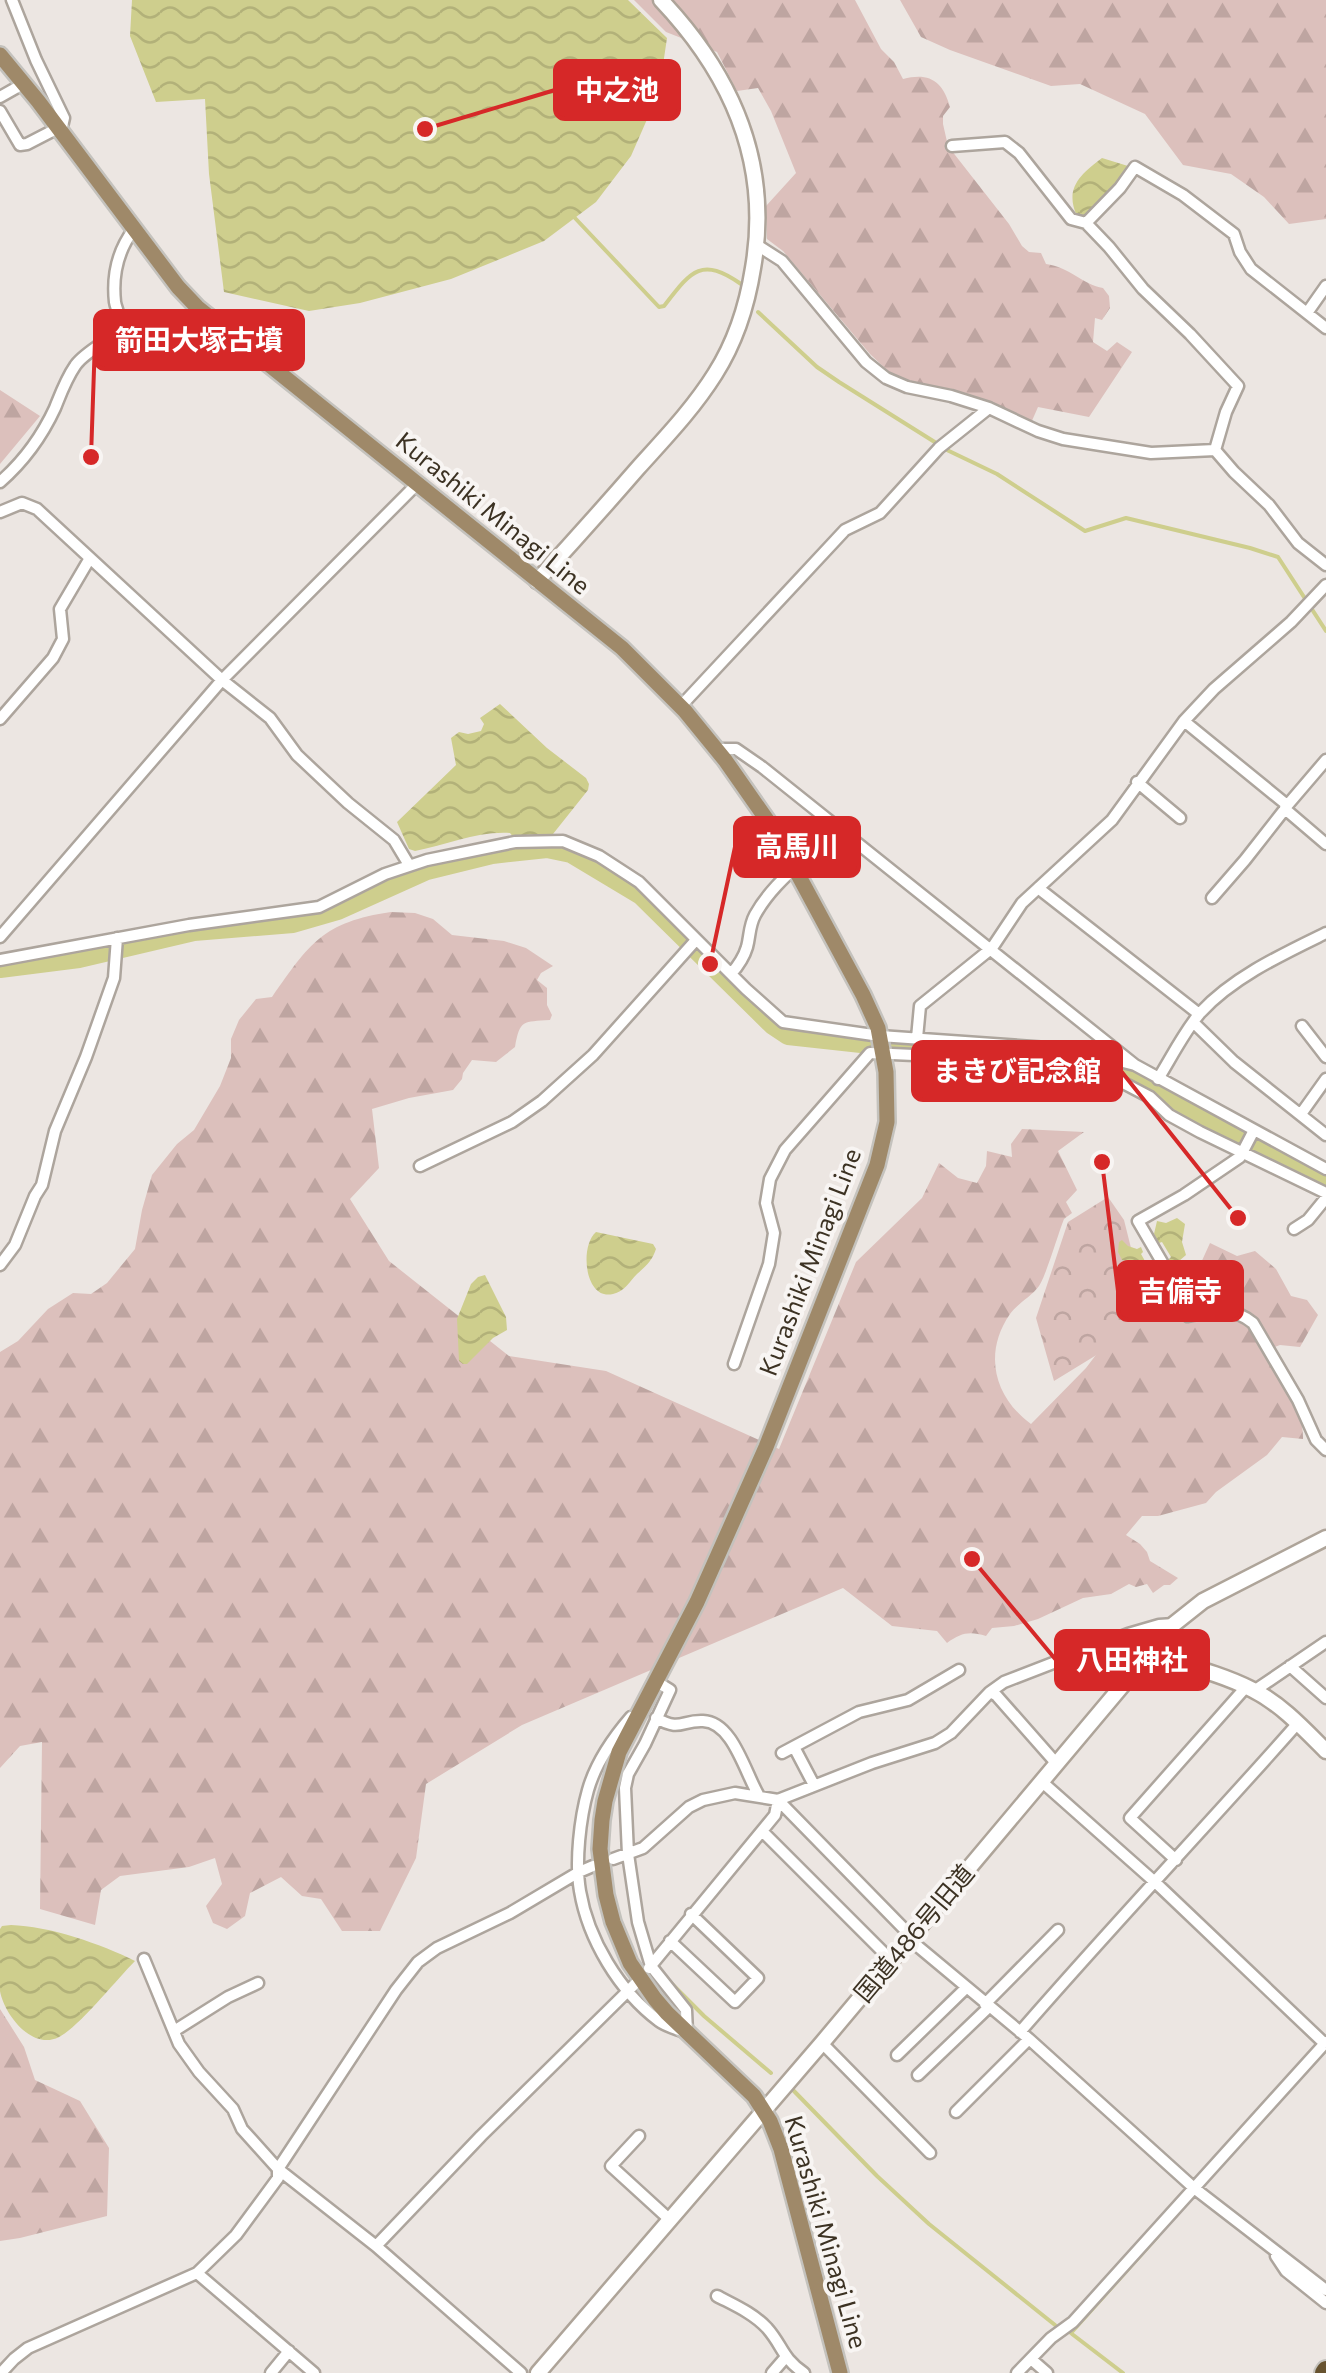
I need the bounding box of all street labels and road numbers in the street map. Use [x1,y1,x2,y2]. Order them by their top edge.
street label: Kurashiki Minagi Line [391,425,597,600]
street label: Kurashiki Minagi Line [752,1144,866,1379]
street label: 国道486号旧道 [847,1857,979,2007]
street label: Kurashiki Minagi Line [779,2112,875,2352]

